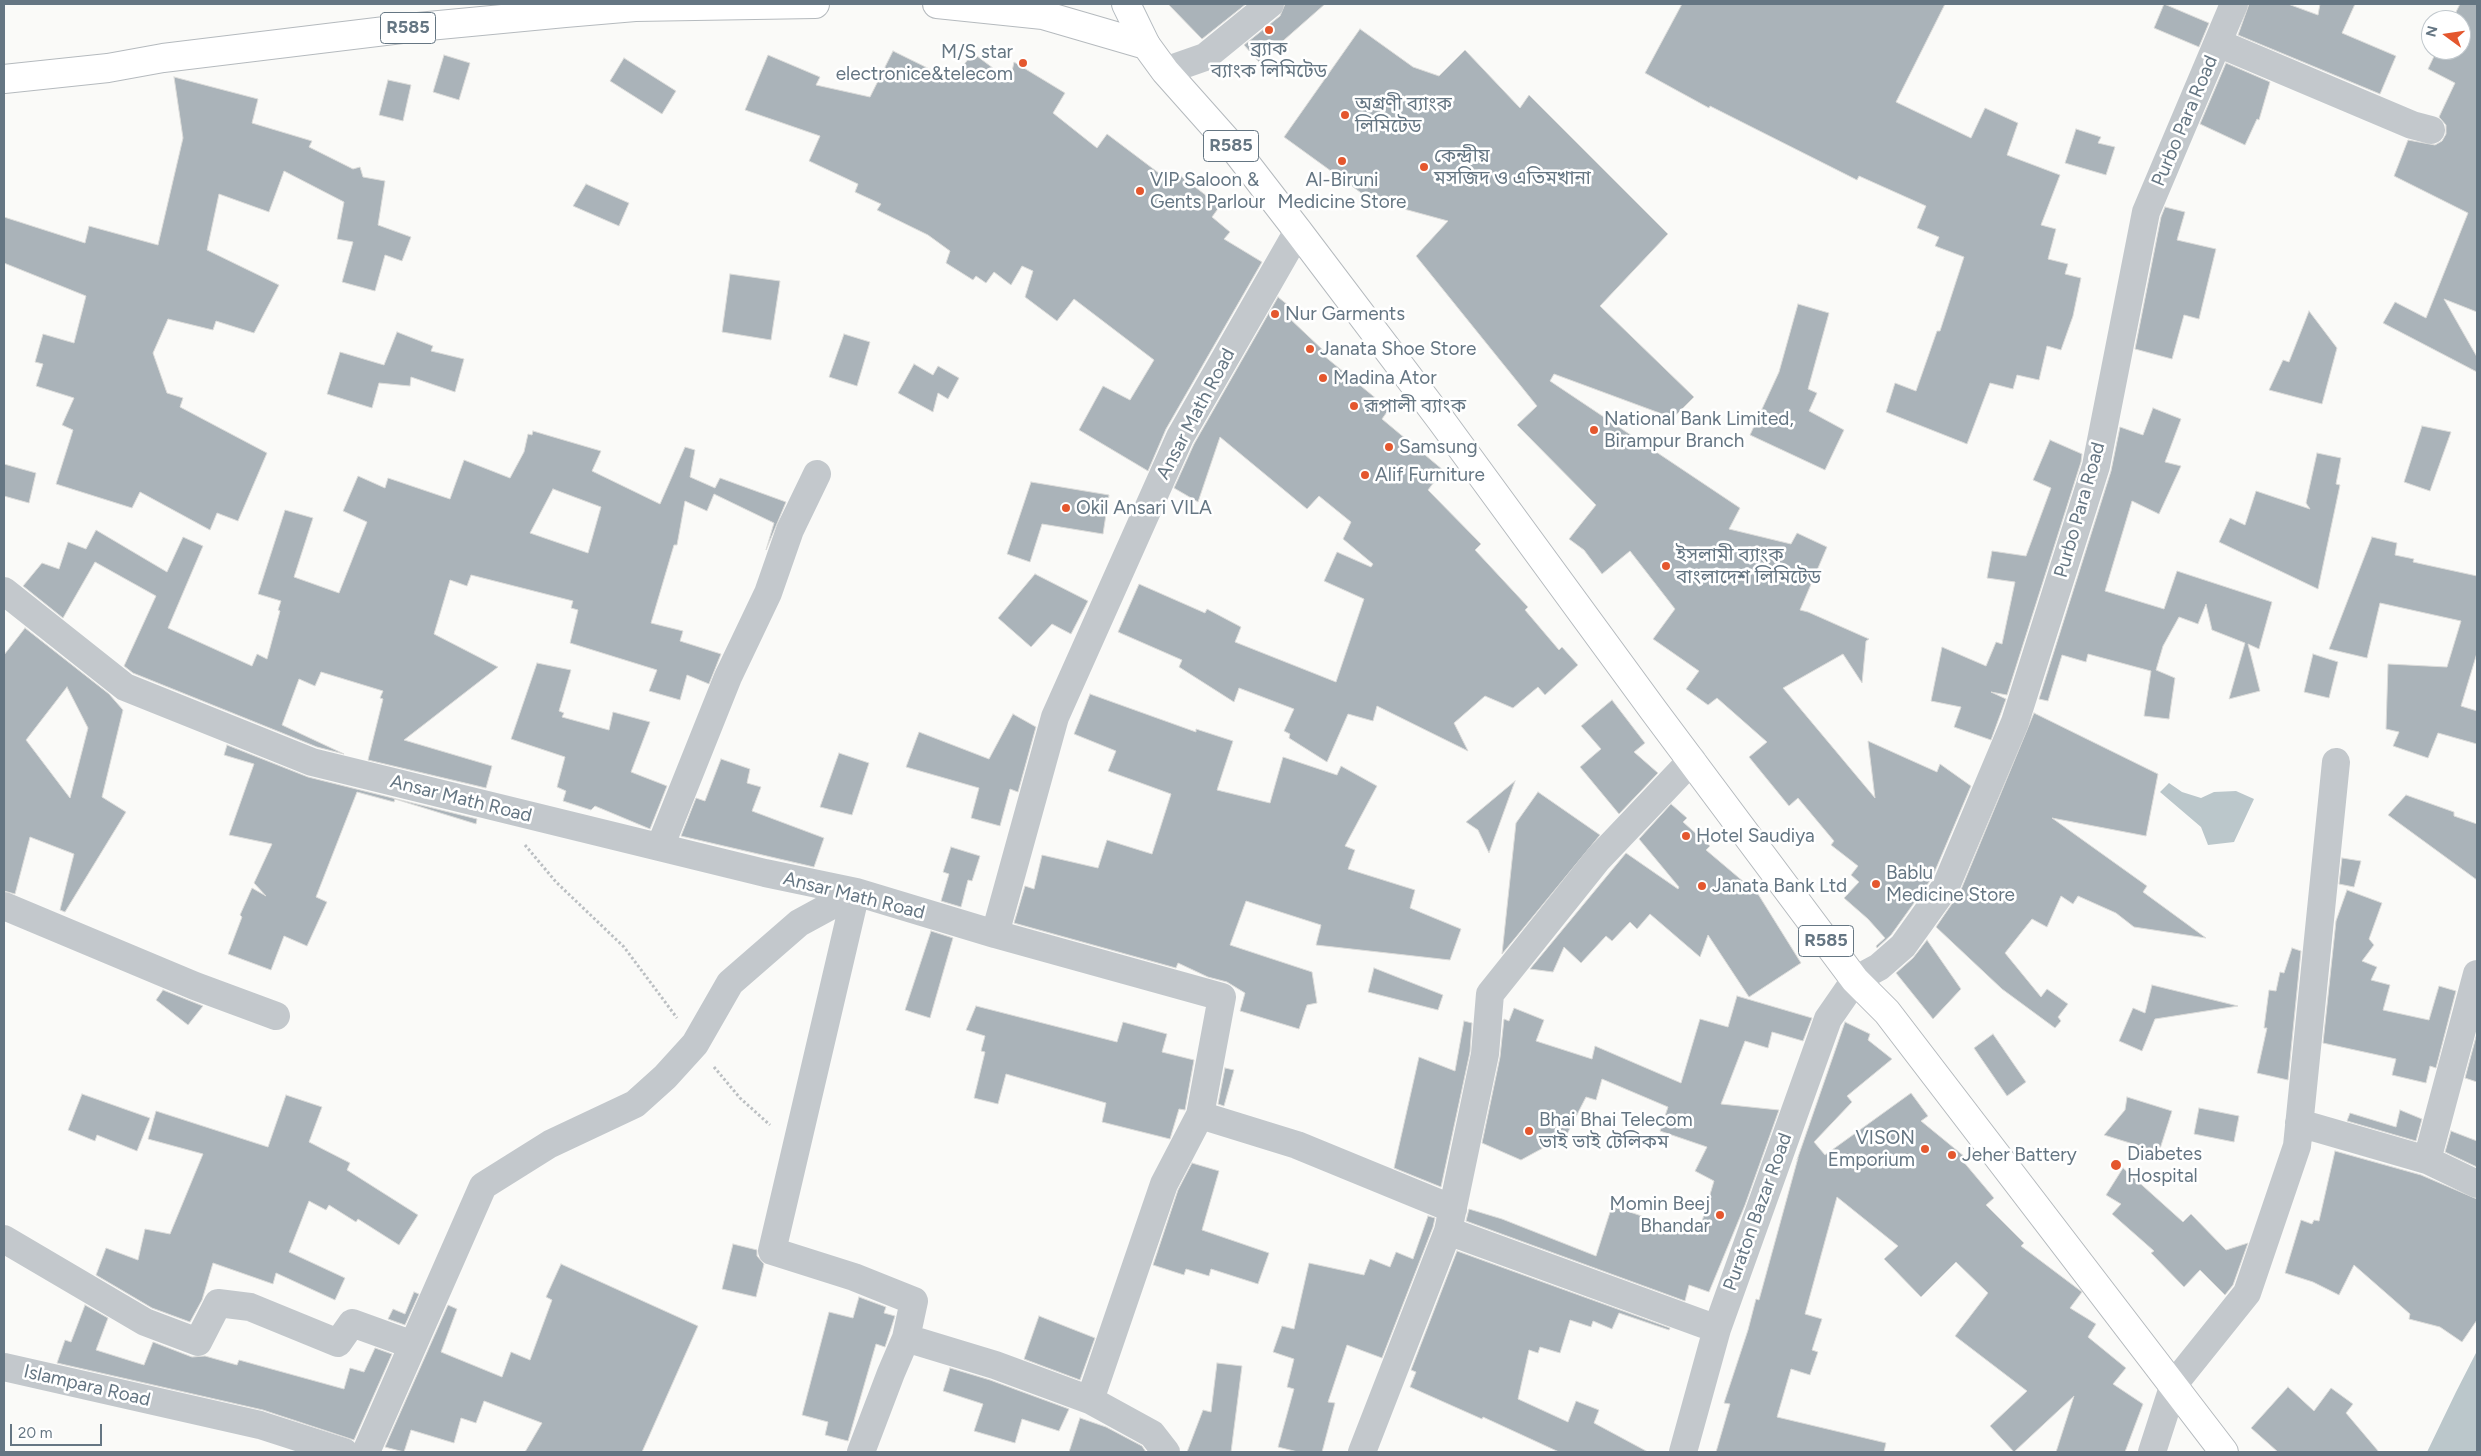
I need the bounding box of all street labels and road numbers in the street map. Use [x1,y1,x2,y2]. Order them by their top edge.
road number: R585 [380,12,436,44]
street label: Purbo Para Road [2147,52,2223,190]
road number: R585 [1204,130,1258,162]
street label: Ansar Math Road [1152,345,1240,483]
street label: Purbo Para Road [2050,440,2110,580]
street label: Ansar Math Road [388,770,534,828]
street label: Ansar Math Road [781,867,927,925]
road number: R585 [1798,926,1854,956]
street label: Puraton Bazar Road [1719,1130,1797,1294]
street label: Islampara Road [21,1360,153,1412]

